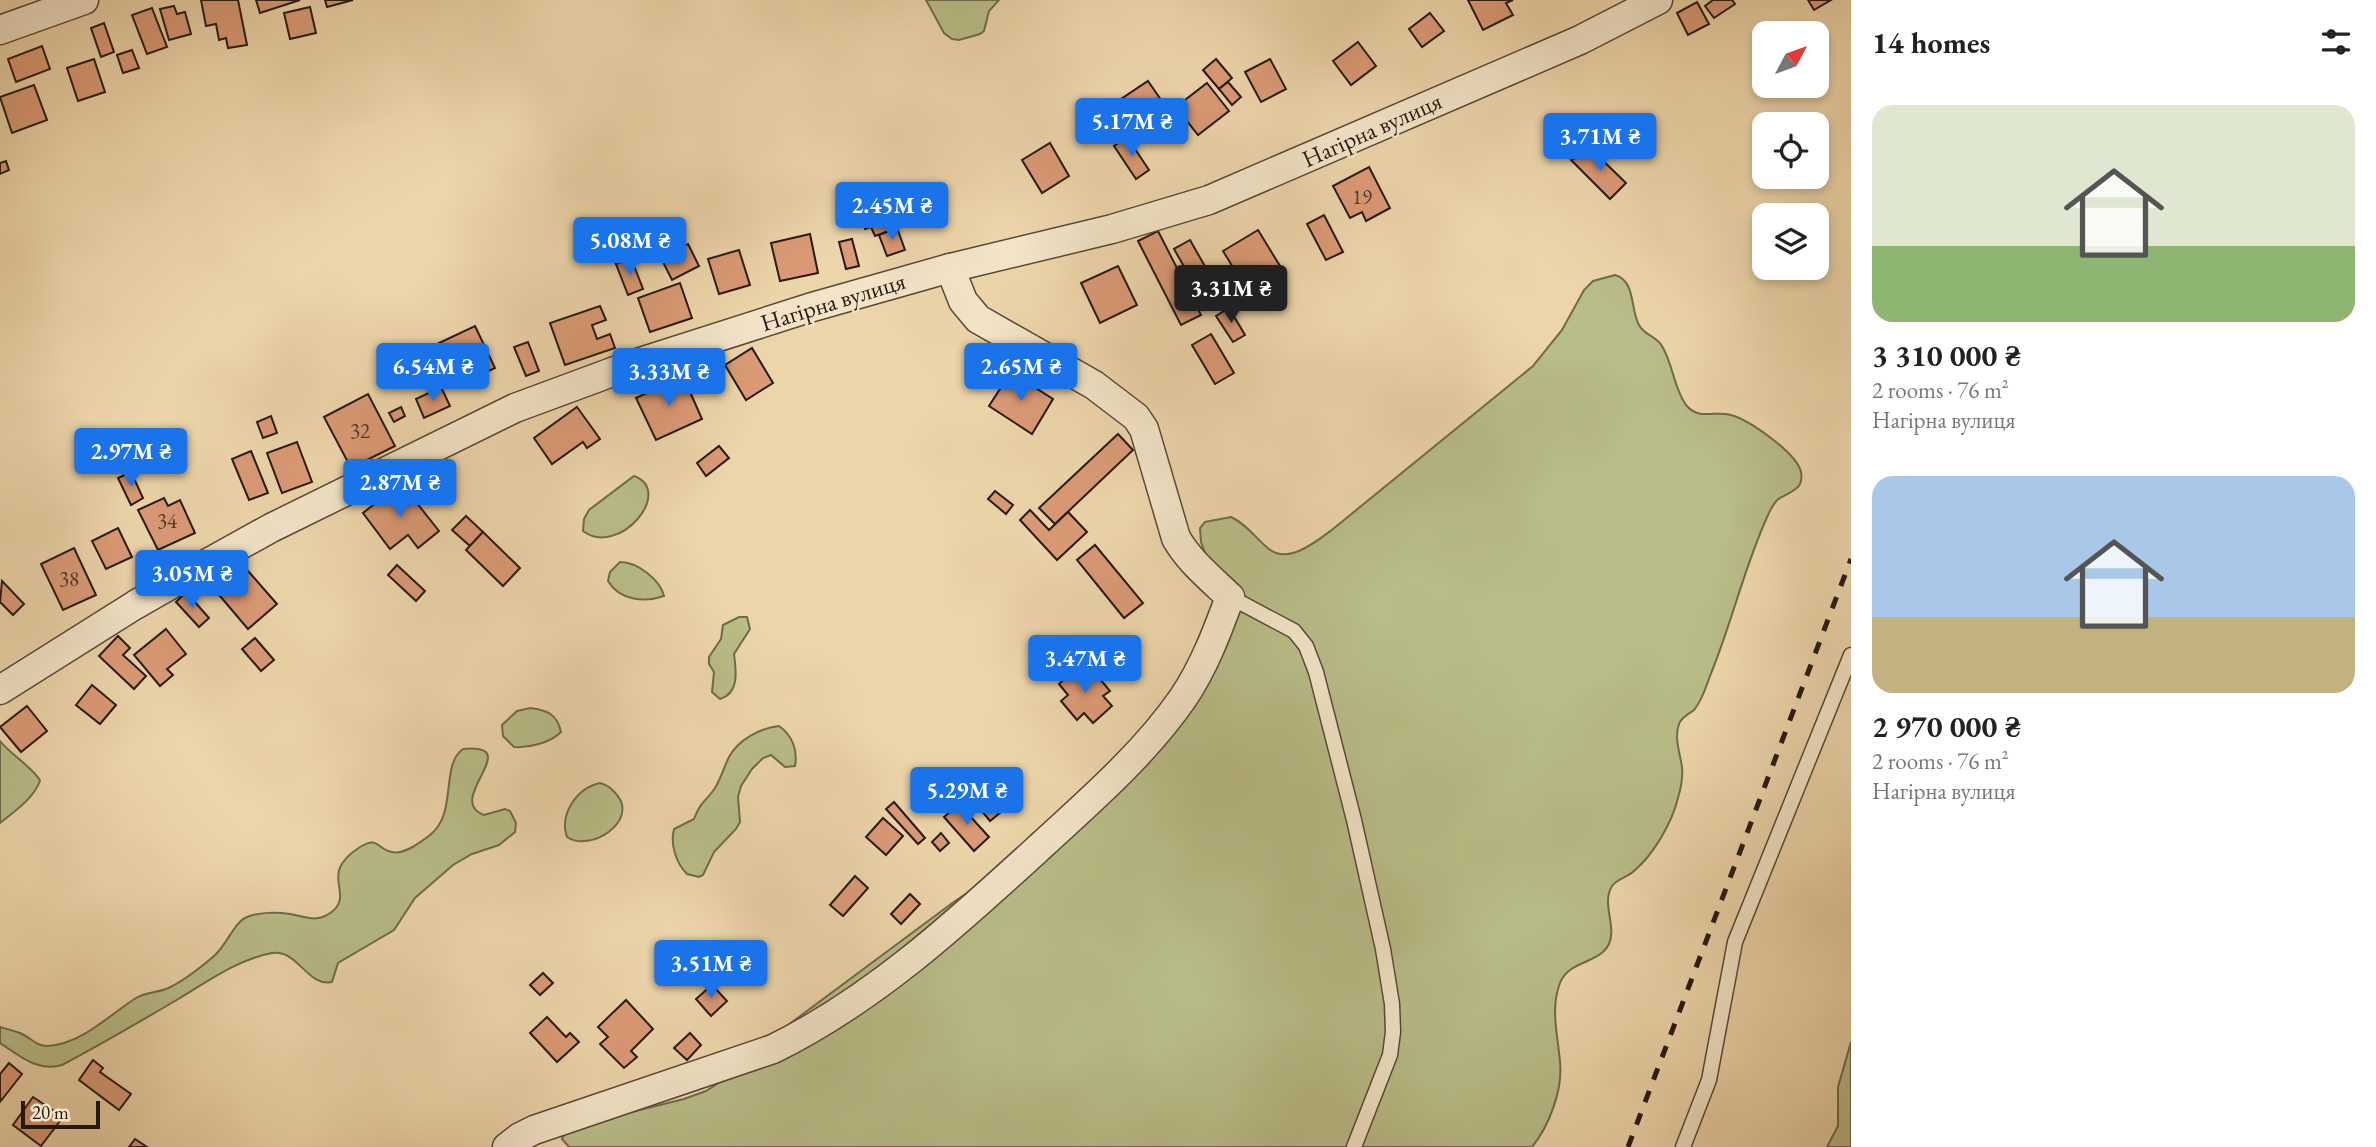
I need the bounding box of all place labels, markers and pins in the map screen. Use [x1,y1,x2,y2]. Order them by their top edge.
pin: 5.17M ₴ [1067,99,1197,158]
pin: 3.71M ₴ [1535,114,1665,173]
pin: 2.45M ₴ [827,182,957,242]
pin: 5.08M ₴ [565,218,695,277]
pin: 3.31M ₴ [1166,266,1296,325]
pin: 6.54M ₴ [368,344,498,403]
pin: 2.65M ₴ [956,344,1086,403]
pin: 3.33M ₴ [604,348,734,408]
pin: 2.97M ₴ [66,428,196,488]
pin: 2.87M ₴ [335,460,465,519]
pin: 3.05M ₴ [127,550,257,610]
pin: 3.47M ₴ [1020,636,1150,695]
pin: 5.29M ₴ [902,768,1032,827]
pin: 3.51M ₴ [646,940,776,1000]

